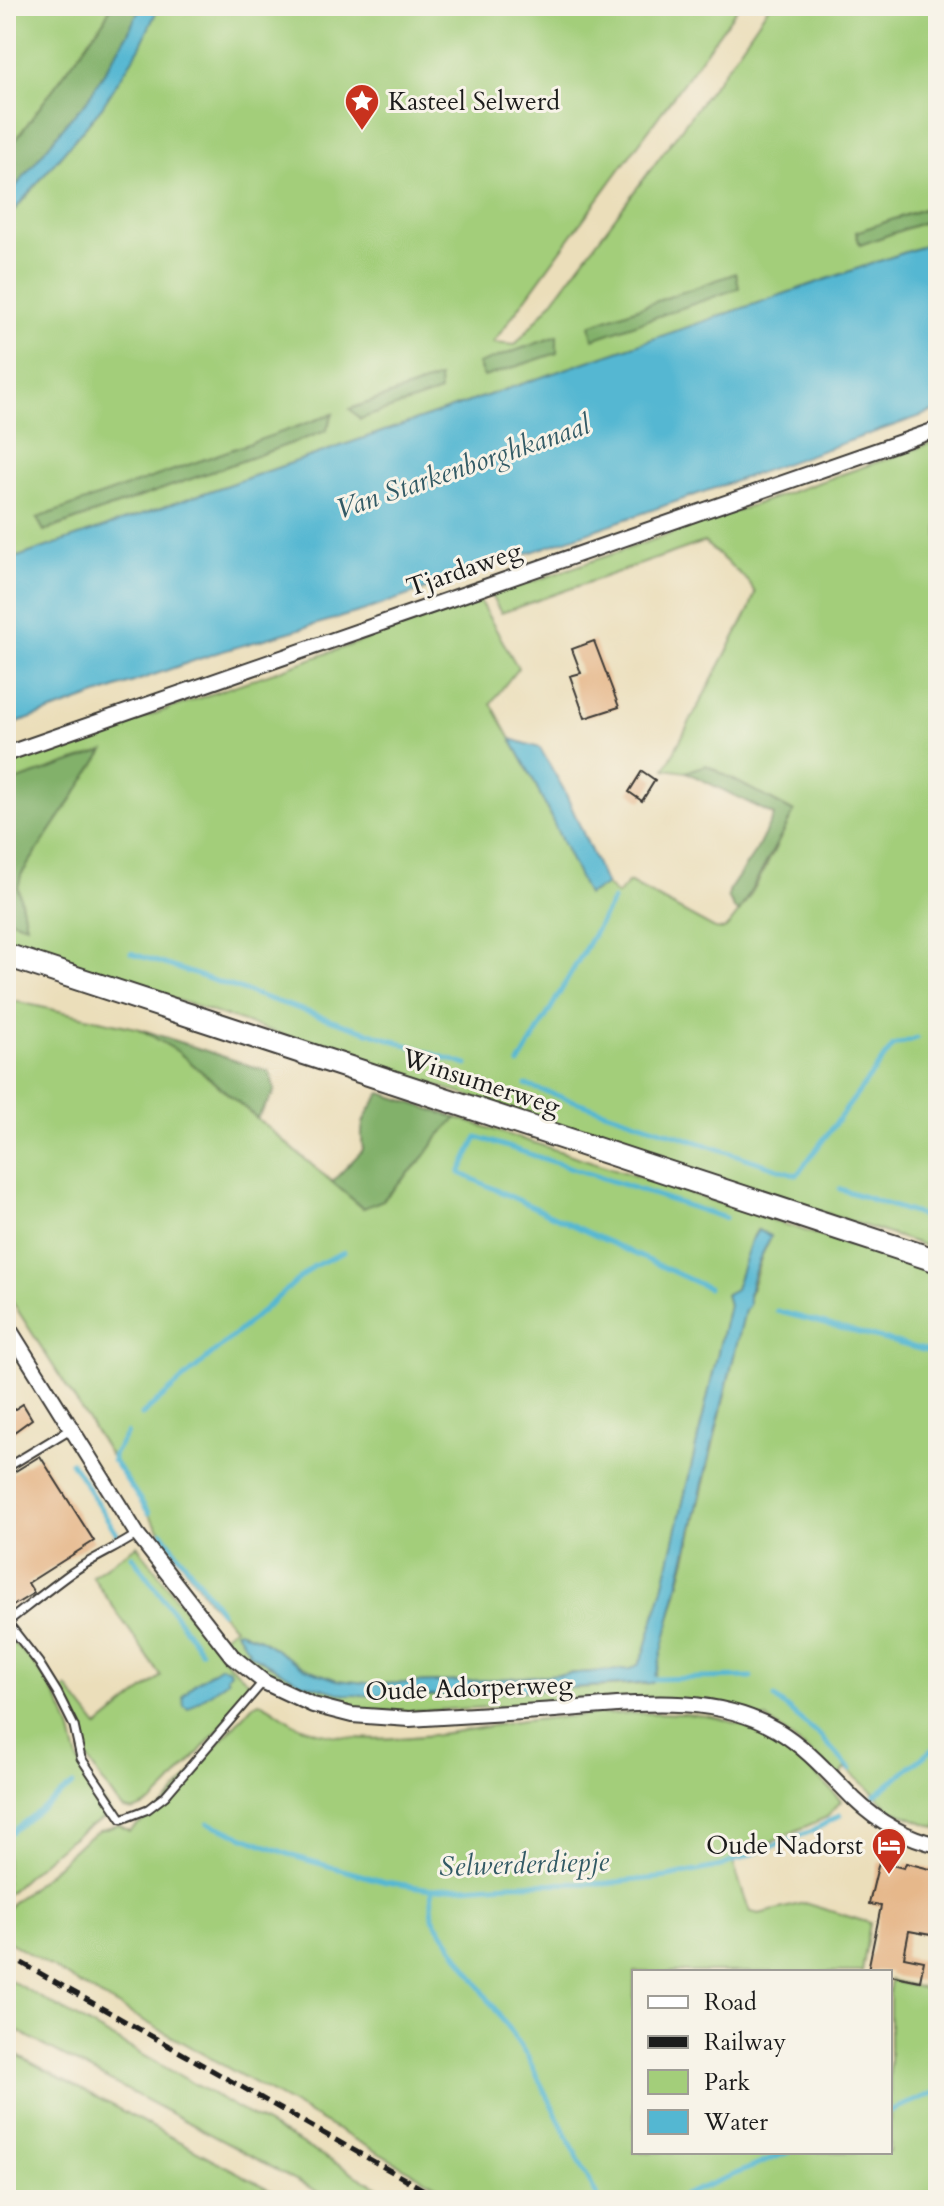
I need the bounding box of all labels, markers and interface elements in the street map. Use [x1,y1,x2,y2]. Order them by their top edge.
place icon: Kasteel Selwerd [343,82,381,132]
place label: Kasteel Selwerd [388,84,560,119]
water label: Van Starkenborghkanaal [331,405,597,528]
street label: Tjardaweg [402,533,527,605]
street label: Winsumerweg [397,1040,565,1124]
street label: Oude Adorperweg [365,1667,574,1709]
hotel icon: Oude Nadorst [870,1826,908,1876]
place label: Oude Nadorst [706,1828,863,1863]
water label: Selwerderdiepje [438,1842,610,1886]
legend [632,1970,892,2154]
text: Road [704,1986,757,2019]
text: Railway [704,2026,786,2059]
text: Park [704,2066,750,2099]
text: Water [703,2106,768,2139]

